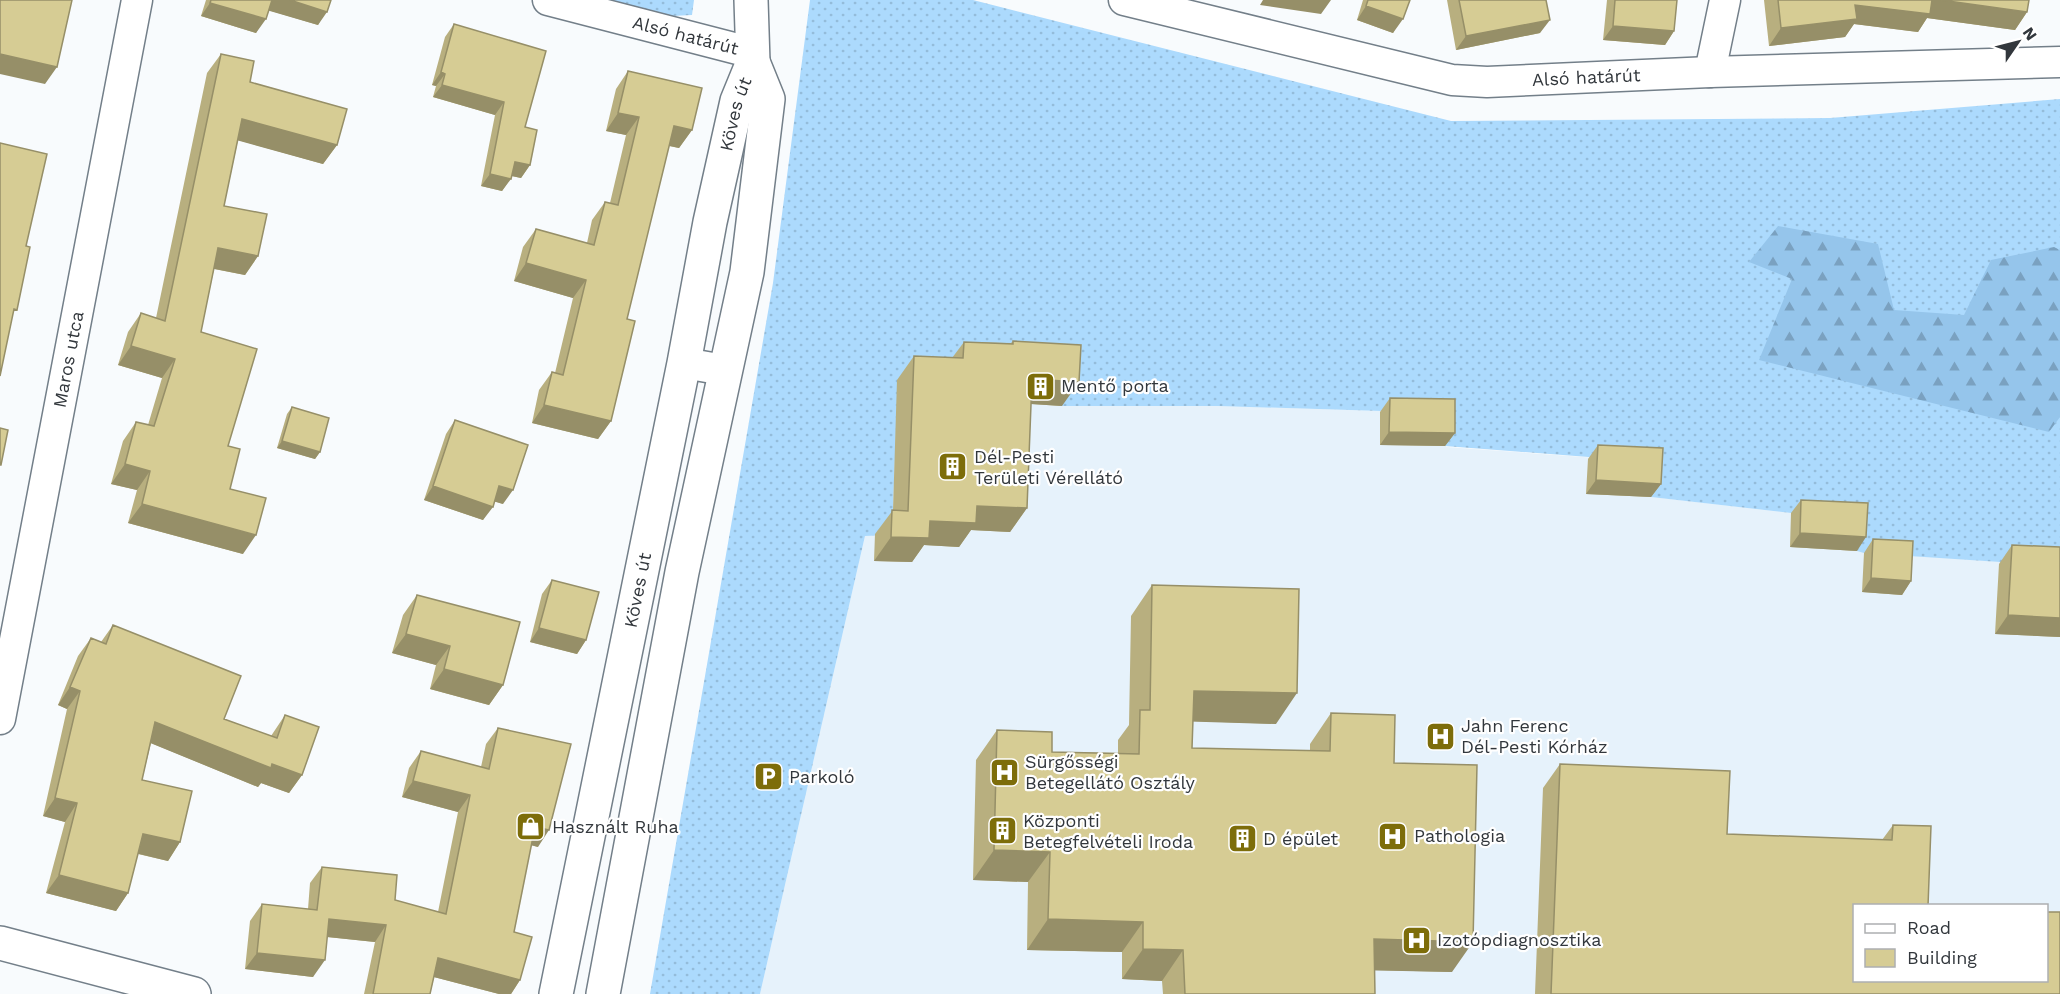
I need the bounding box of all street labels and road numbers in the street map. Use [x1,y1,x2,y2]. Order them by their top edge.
street label: Alsó határút [630,11,741,59]
street label: Alsó határút [1531,64,1641,90]
street label: Köves út [715,73,756,153]
street label: Maros utca [49,309,87,409]
street label: Köves út [620,550,655,629]

